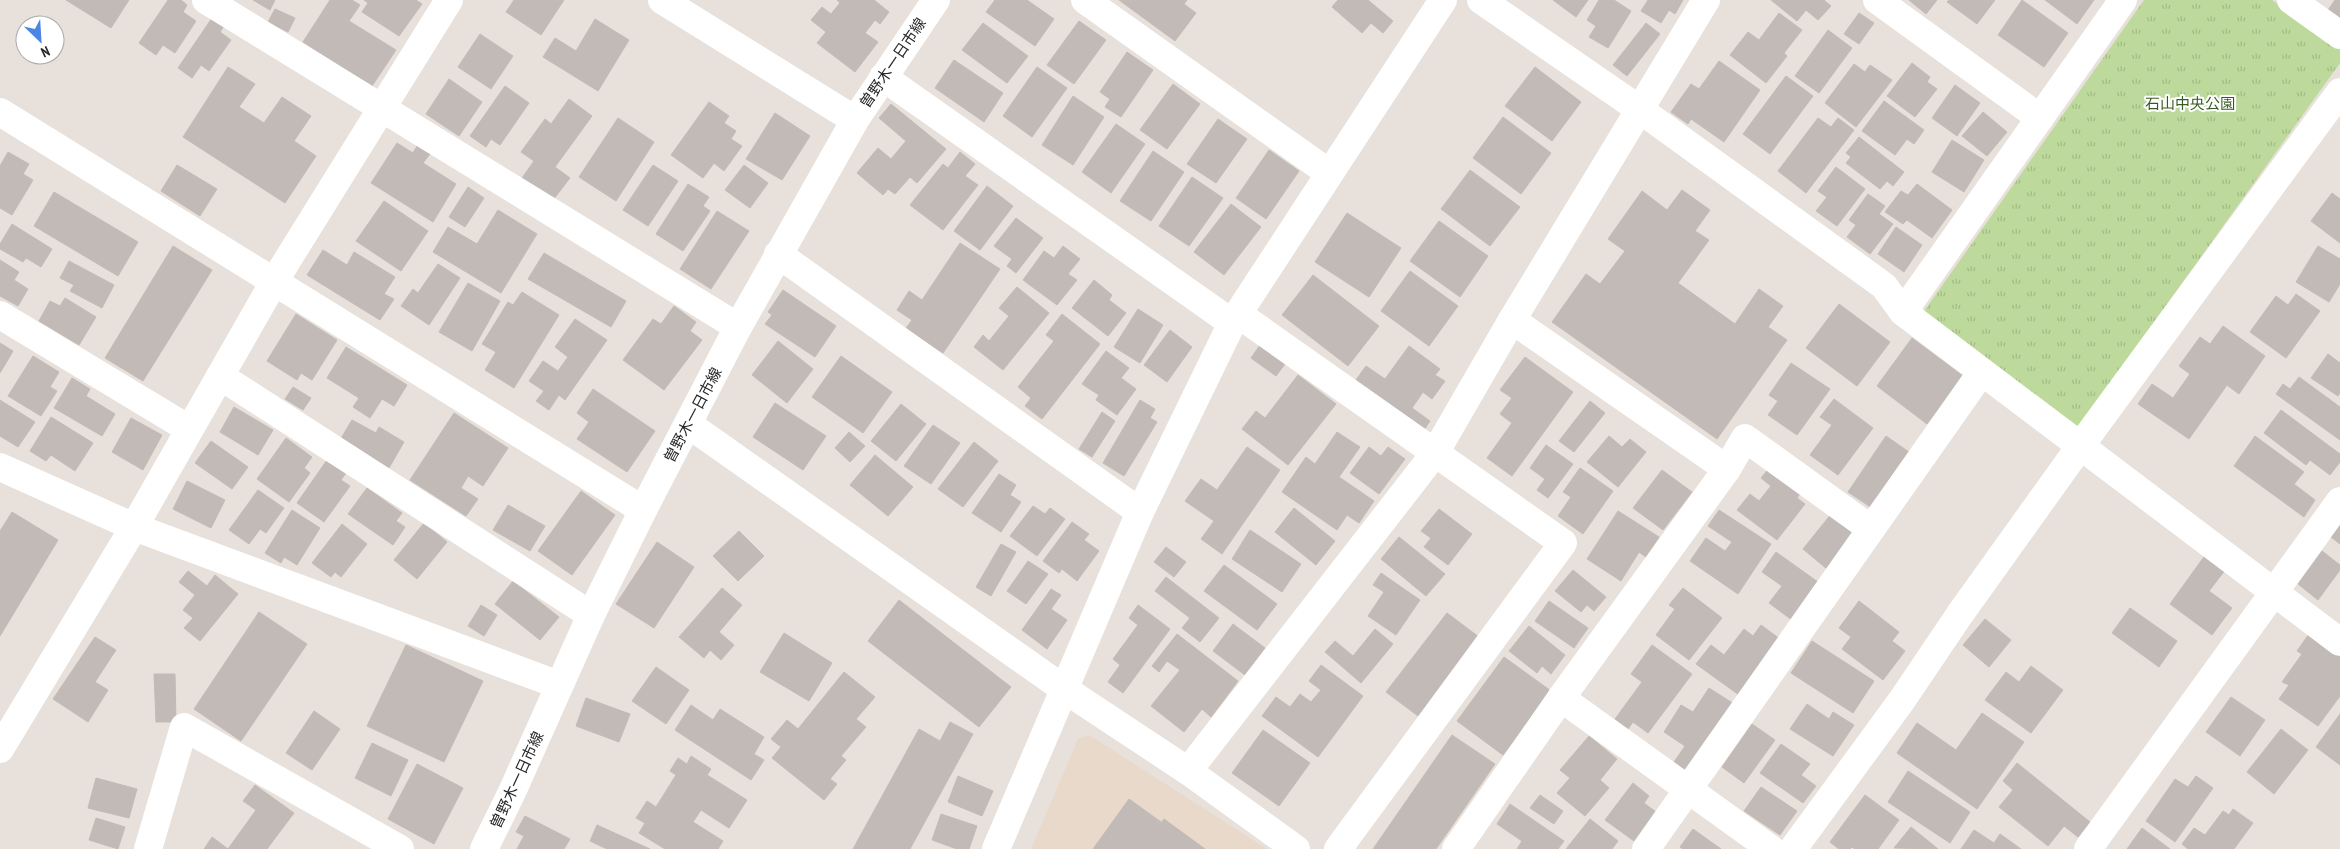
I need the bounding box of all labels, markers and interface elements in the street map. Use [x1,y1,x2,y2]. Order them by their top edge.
street label: 曽野木一日市線 [855,14,930,112]
north arrow [15,15,65,65]
text: N [38,42,53,62]
park label: 石山中央公園 [2145,94,2235,113]
street label: 曽野木一日市線 [660,364,726,466]
street label: 曽野木一日市線 [486,728,547,831]

